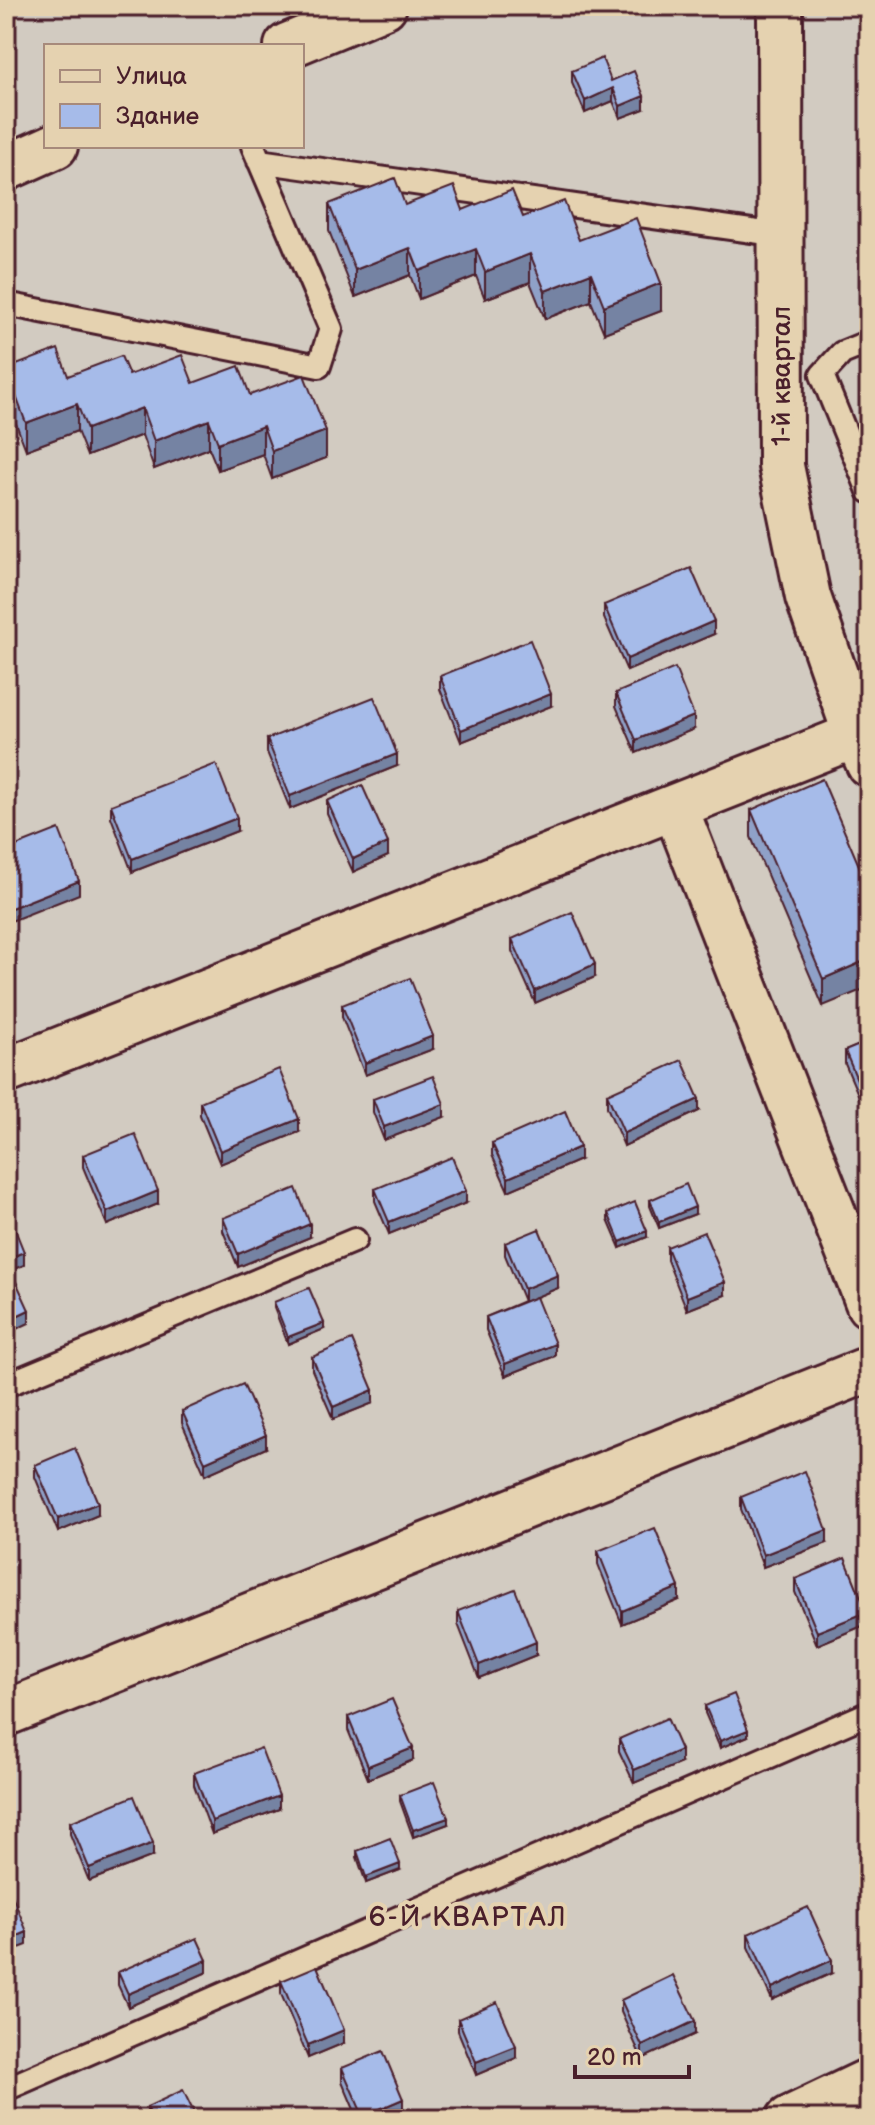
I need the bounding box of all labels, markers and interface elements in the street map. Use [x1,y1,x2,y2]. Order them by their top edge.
legend [44,44,304,148]
text: Улица [116,62,187,91]
text: Здание [116,102,199,131]
street label: 1-й квартал [767,306,798,446]
district label: 6-Й КВАРТАЛ [368,1901,568,1934]
scale bar [575,2029,689,2079]
text: 20 m [587,2043,642,2072]

